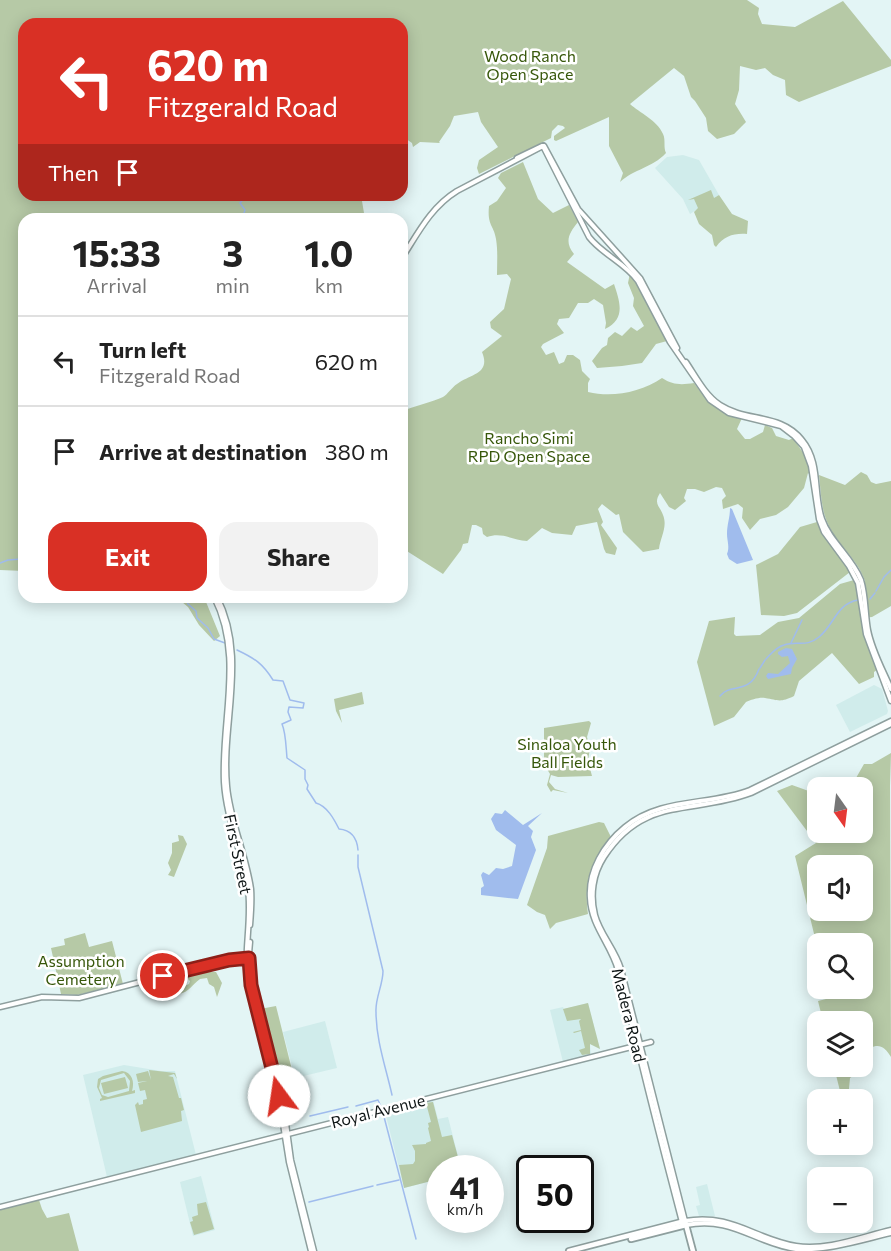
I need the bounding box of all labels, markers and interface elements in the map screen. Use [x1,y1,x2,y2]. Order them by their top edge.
text: 620 m [147,38,269,90]
icon: left [48,42,126,120]
park label: Wood Ranch Open Space [484,46,576,83]
text: Fitzgerald Road [147,90,338,123]
icon: arrive [111,156,144,189]
text: Then [48,159,99,186]
text: 15:33 [73,230,161,274]
text: 3 [222,230,243,274]
text: 1.0 [304,230,353,274]
text: Arrival [87,273,147,297]
text: min [216,273,250,297]
text: km [315,273,343,297]
text: Turn left [99,336,186,363]
icon: left [48,345,81,378]
text: 620 m [315,348,378,375]
text: Fitzgerald Road [99,363,240,387]
park label: Rancho Simi RPD Open Space [468,428,590,465]
icon: arrive [48,435,81,468]
text: Arrive at destination [99,438,307,465]
text: 380 m [325,438,389,465]
button: Exit [48,522,207,591]
button: Share [219,522,378,591]
park label: Sinaloa Youth Ball Fields [517,734,617,771]
north arrow [807,777,873,843]
map controls [807,777,873,1233]
street label: First Street [221,812,256,896]
button: sound [807,855,873,921]
button: search [807,933,873,999]
pin [137,950,188,1001]
park label: Assumption Cemetery [37,951,125,988]
icon: arrive [146,959,179,992]
street label: Madera Road [609,966,650,1064]
button: layers [807,1011,873,1077]
position arrow [247,1064,311,1128]
button: + [807,1089,873,1155]
street label: Royal Avenue [329,1090,427,1131]
speed limit sign: 50 [516,1155,594,1233]
button: − [807,1167,873,1233]
text: 41 [449,1168,481,1205]
text: km/h [447,1200,483,1218]

